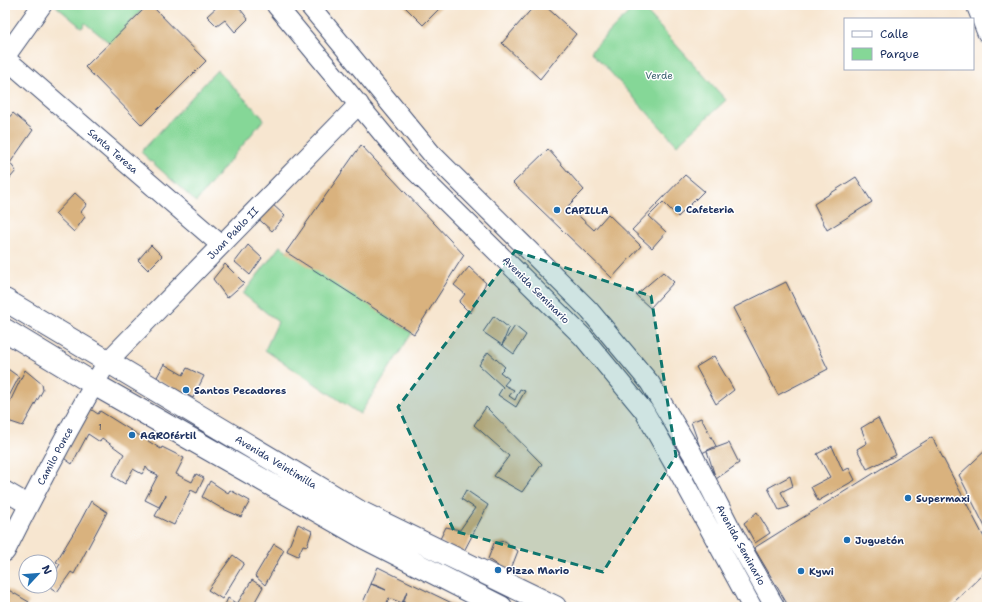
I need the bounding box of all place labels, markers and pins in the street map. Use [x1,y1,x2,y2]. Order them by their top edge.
place label: Cafeteria [686,203,734,216]
place label: CAPILLA [565,204,609,217]
marker: Cafeteria [673,204,683,214]
marker: CAPILLA [552,205,562,215]
place label: Santos Pecadores [194,384,286,397]
marker: Santos Pecadores [181,385,191,395]
place label: AGROfértil [140,429,197,442]
marker: AGROfértil [127,430,137,440]
place label: Supermaxi [916,492,970,505]
marker: Supermaxi [903,493,913,503]
place label: Juguetón [855,534,904,547]
marker: Juguetón [842,535,852,545]
place label: Pizza Mario [506,564,570,577]
marker: Pizza Mario [493,565,503,575]
place label: Kywi [809,565,834,578]
marker: Kywi [796,566,806,576]

